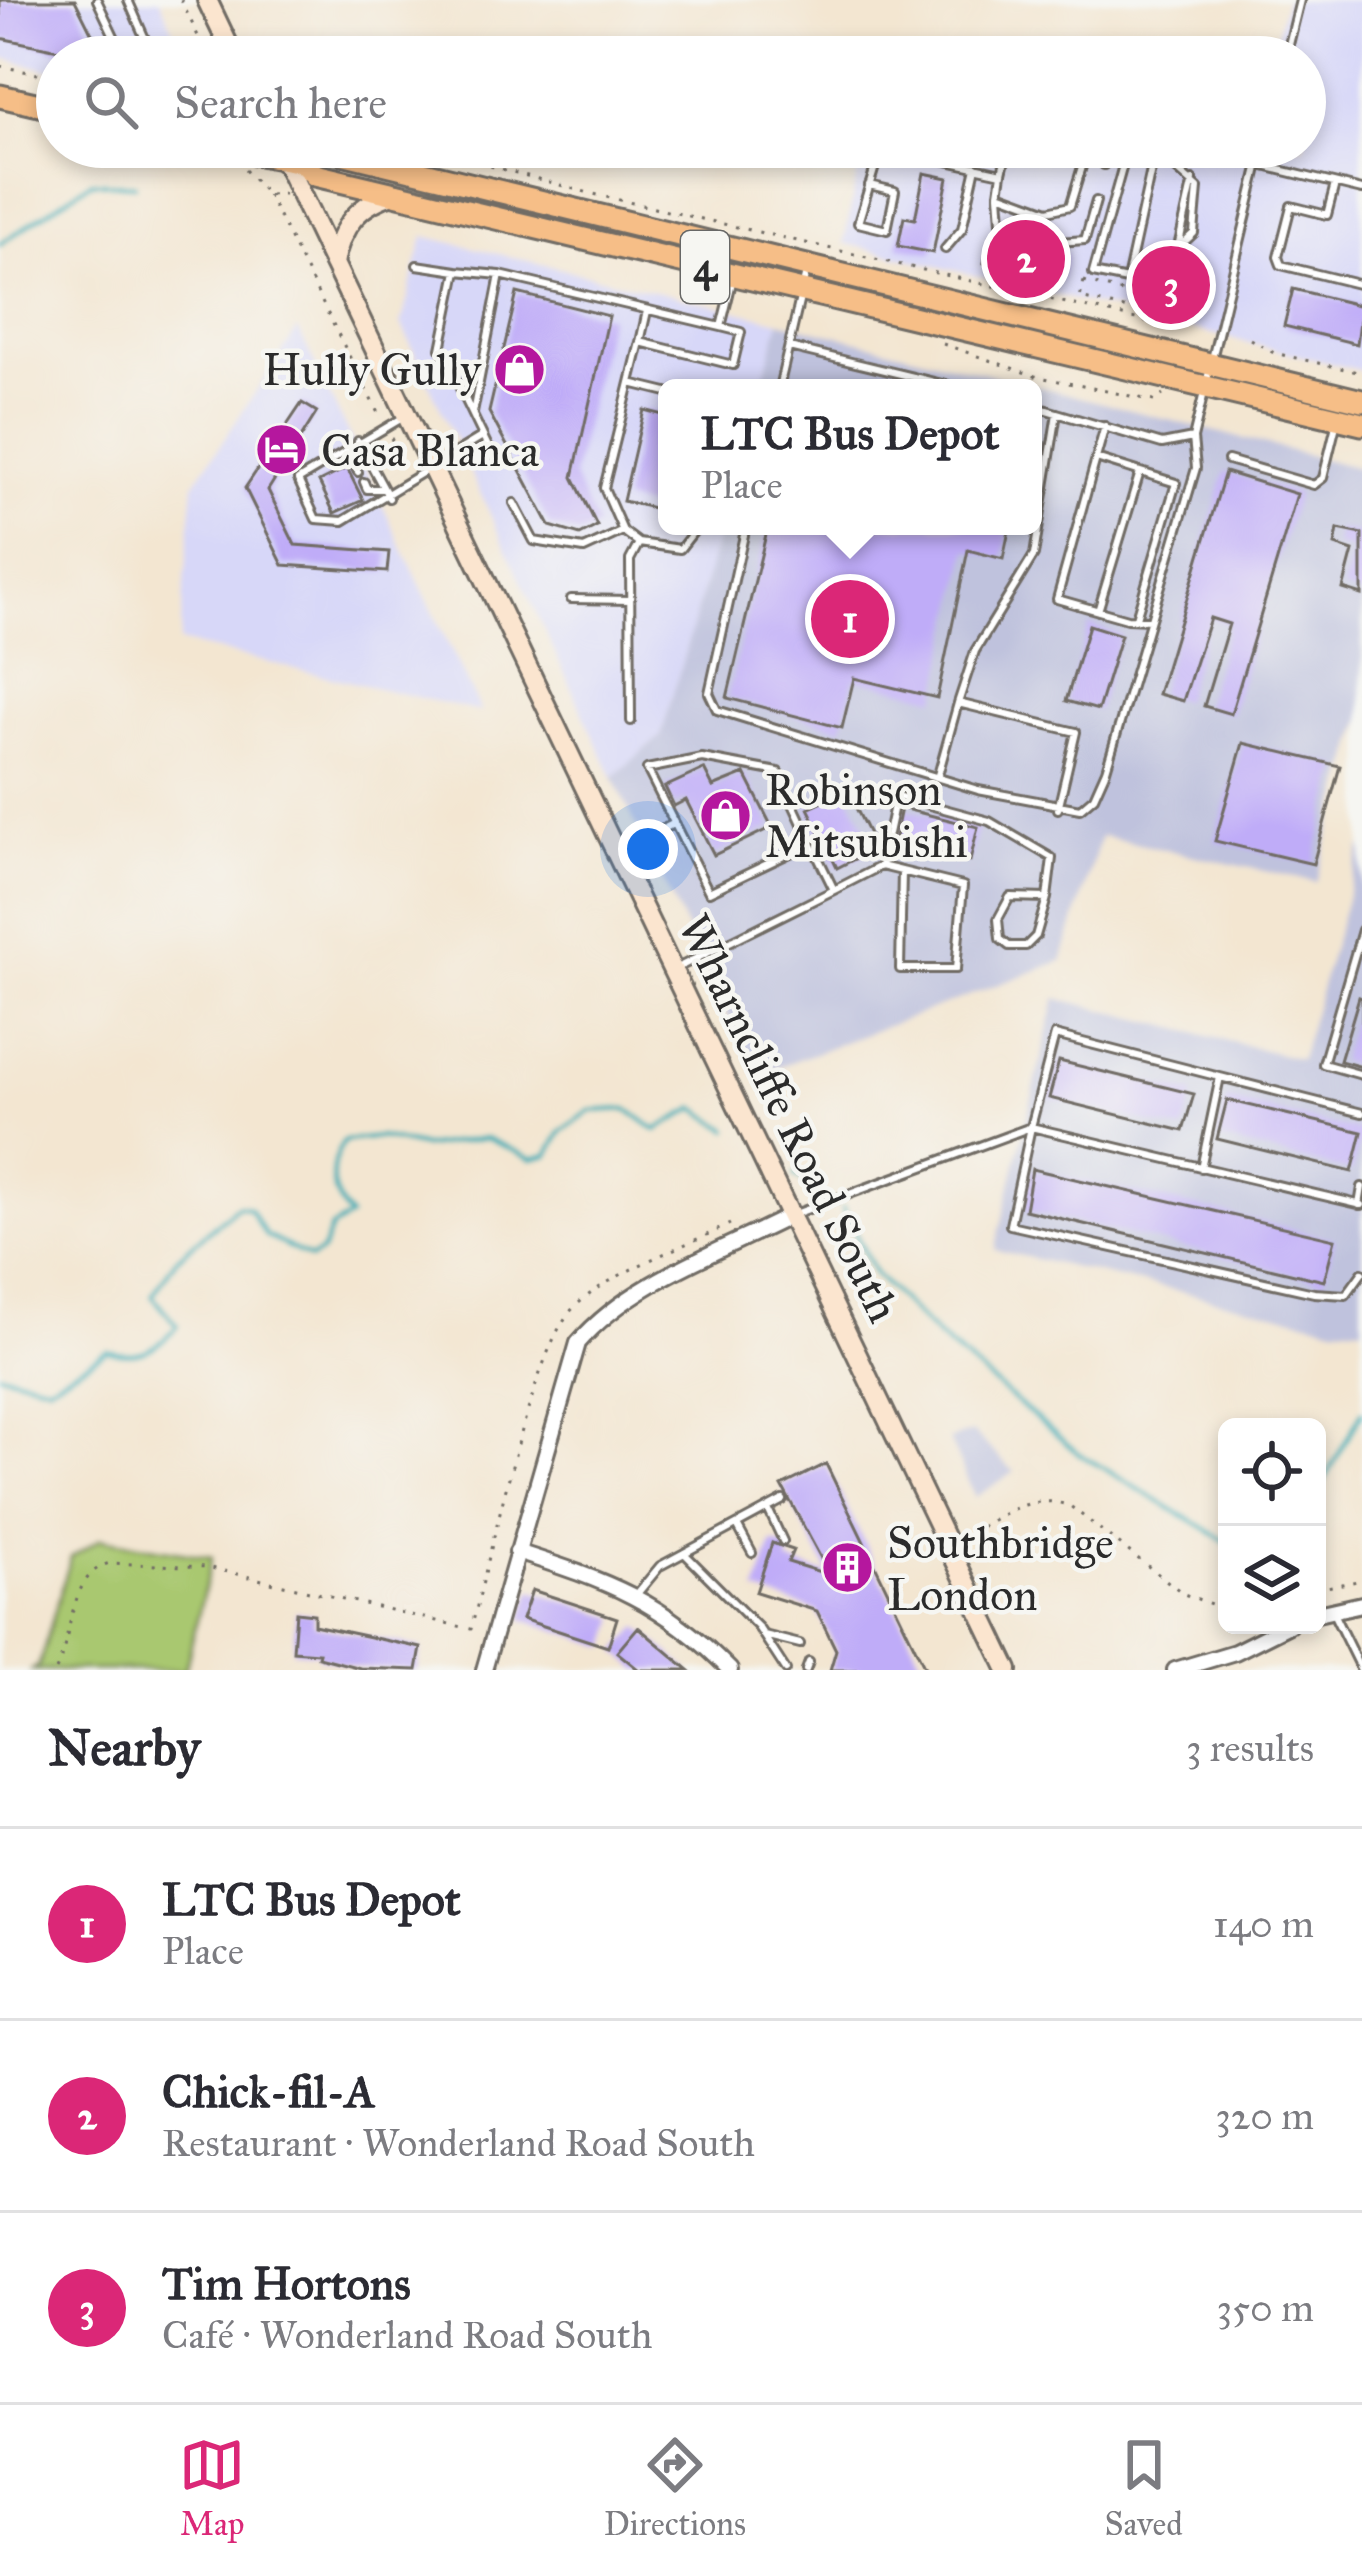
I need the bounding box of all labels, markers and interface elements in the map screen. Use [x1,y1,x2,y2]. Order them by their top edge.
search box [36,36,1326,168]
icon: search [78,69,144,135]
text: Search here [174,75,387,130]
pin: 2 [987,214,1065,304]
road number: 4 [681,231,729,303]
pin: 3 [1132,240,1210,330]
shop icon: Hully Gully [492,341,548,397]
place label: Hully Gully [263,342,482,397]
popup [658,379,1042,535]
text: LTC Bus Depot [701,406,999,461]
hotel icon: Casa Blanca [254,422,310,478]
place label: Casa Blanca [321,423,539,478]
text: Place [701,461,783,509]
pin: 1 [811,574,889,664]
place label: Robinson Mitsubishi [765,762,968,869]
shop icon: Robinson Mitsubishi [698,787,754,843]
your location [618,819,678,879]
street label: Wharncliffe Road South [666,905,912,1331]
map controls [1218,1418,1326,1634]
button: locate [1218,1418,1326,1526]
place label: Southbridge London [887,1515,1114,1622]
button: layers [1218,1526,1326,1634]
building icon: Southbridge London [820,1540,876,1596]
text: Nearby [48,1717,200,1779]
text: 3 results [1186,1724,1314,1772]
text: LTC Bus Depot [162,1872,461,1927]
text: 1 [79,1900,95,1948]
text: 140 m [1213,1900,1314,1948]
text: Place [162,1927,244,1975]
text: Chick-fil-A [162,2064,375,2119]
text: 2 [77,2092,97,2140]
text: 320 m [1215,2092,1314,2140]
text: Restaurant · Wonderland Road South [162,2119,755,2167]
text: Tim Hortons [162,2256,411,2311]
text: 3 [79,2284,95,2332]
text: 350 m [1216,2284,1314,2332]
text: Café · Wonderland Road South [162,2311,652,2359]
tab: Map [179,2432,245,2544]
tab: Directions [604,2432,746,2544]
tab: Saved [1104,2432,1183,2544]

